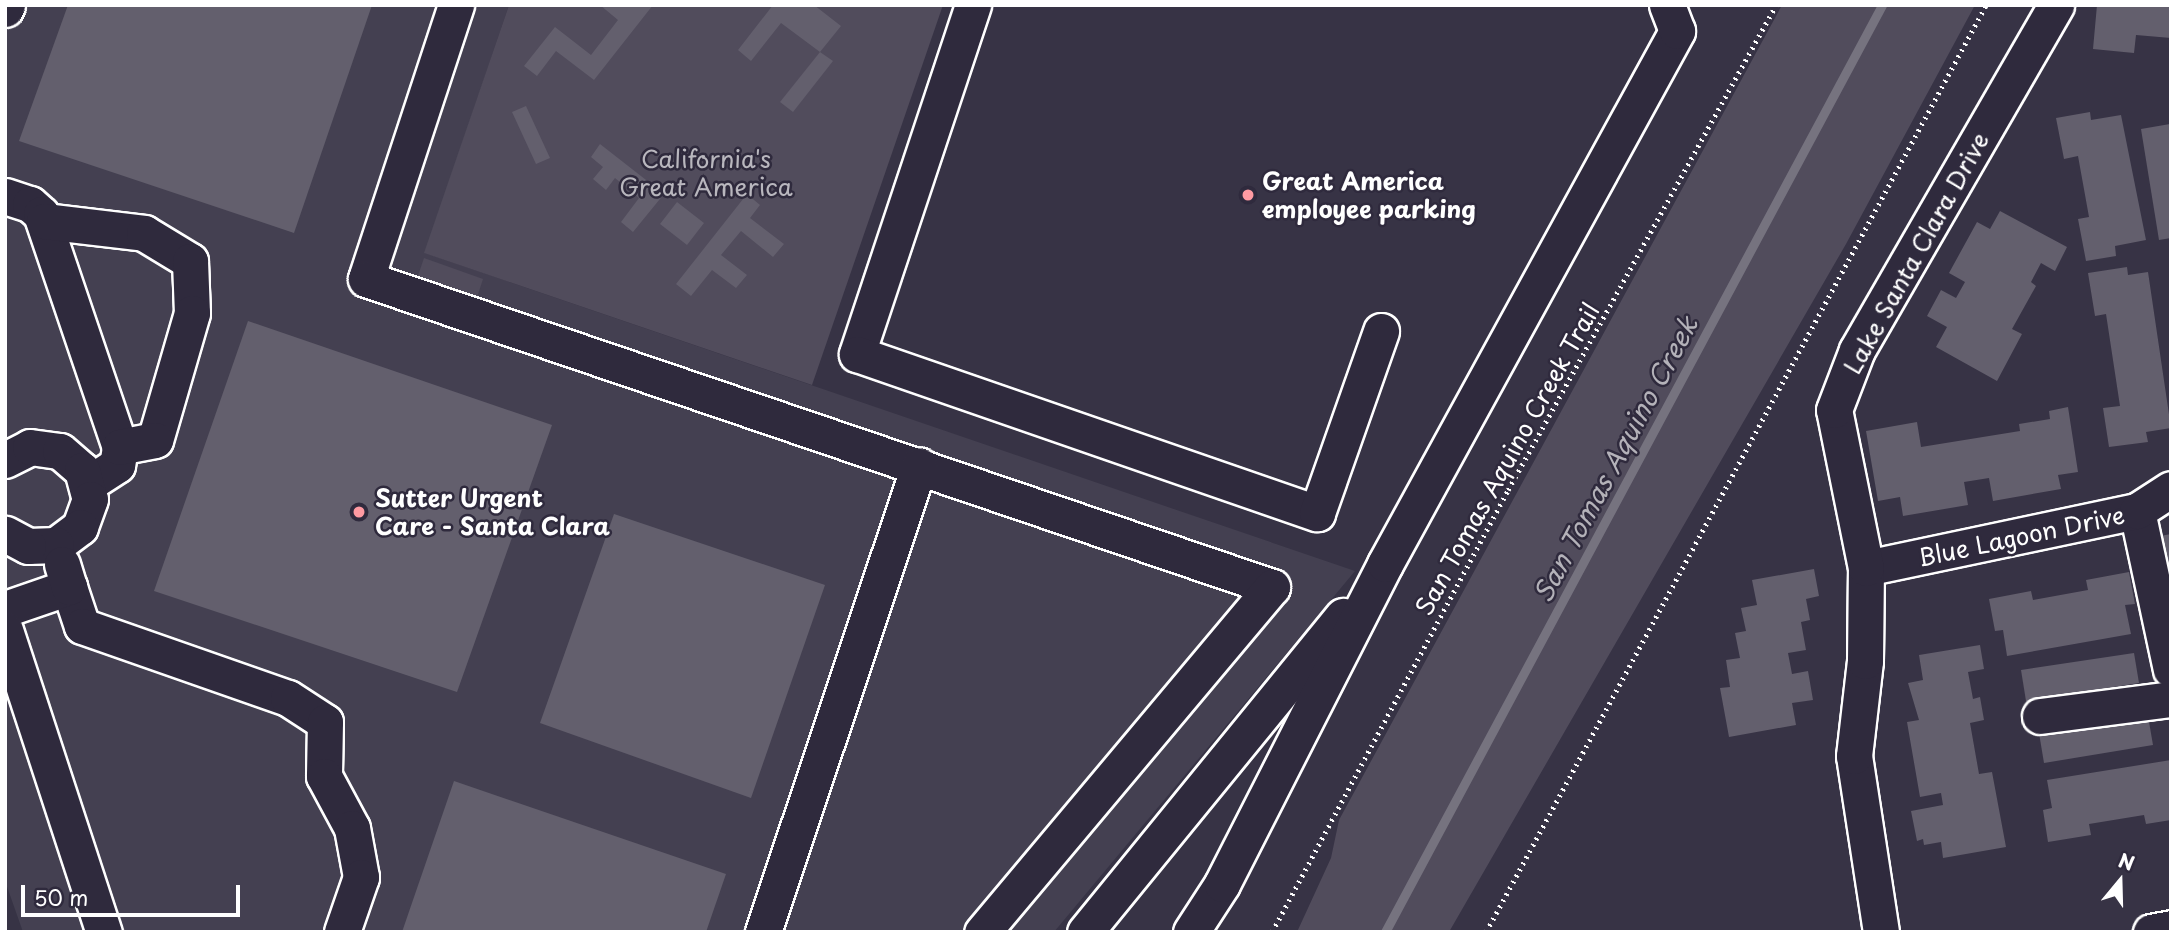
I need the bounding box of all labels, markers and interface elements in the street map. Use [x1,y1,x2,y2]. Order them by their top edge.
street label: Lake Santa Clara Drive [1837,126,1995,380]
park label: California's Great America [620,145,792,201]
place label: Great America employee parking [1262,167,1477,223]
marker: Great America employee parking [1240,187,1256,203]
street label: San Tomas Aquino Creek Trail [1409,298,1605,620]
water label: San Tomas Aquino Creek [1527,312,1703,606]
place label: Sutter Urgent Care - Santa Clara [375,484,611,540]
street label: Blue Lagoon Drive [1916,500,2126,572]
marker: Sutter Urgent Care - Santa Clara [349,502,369,522]
text: N [2115,845,2139,877]
north arrow [2085,846,2155,916]
scale bar [24,870,243,914]
text: 50 m [34,881,88,913]

